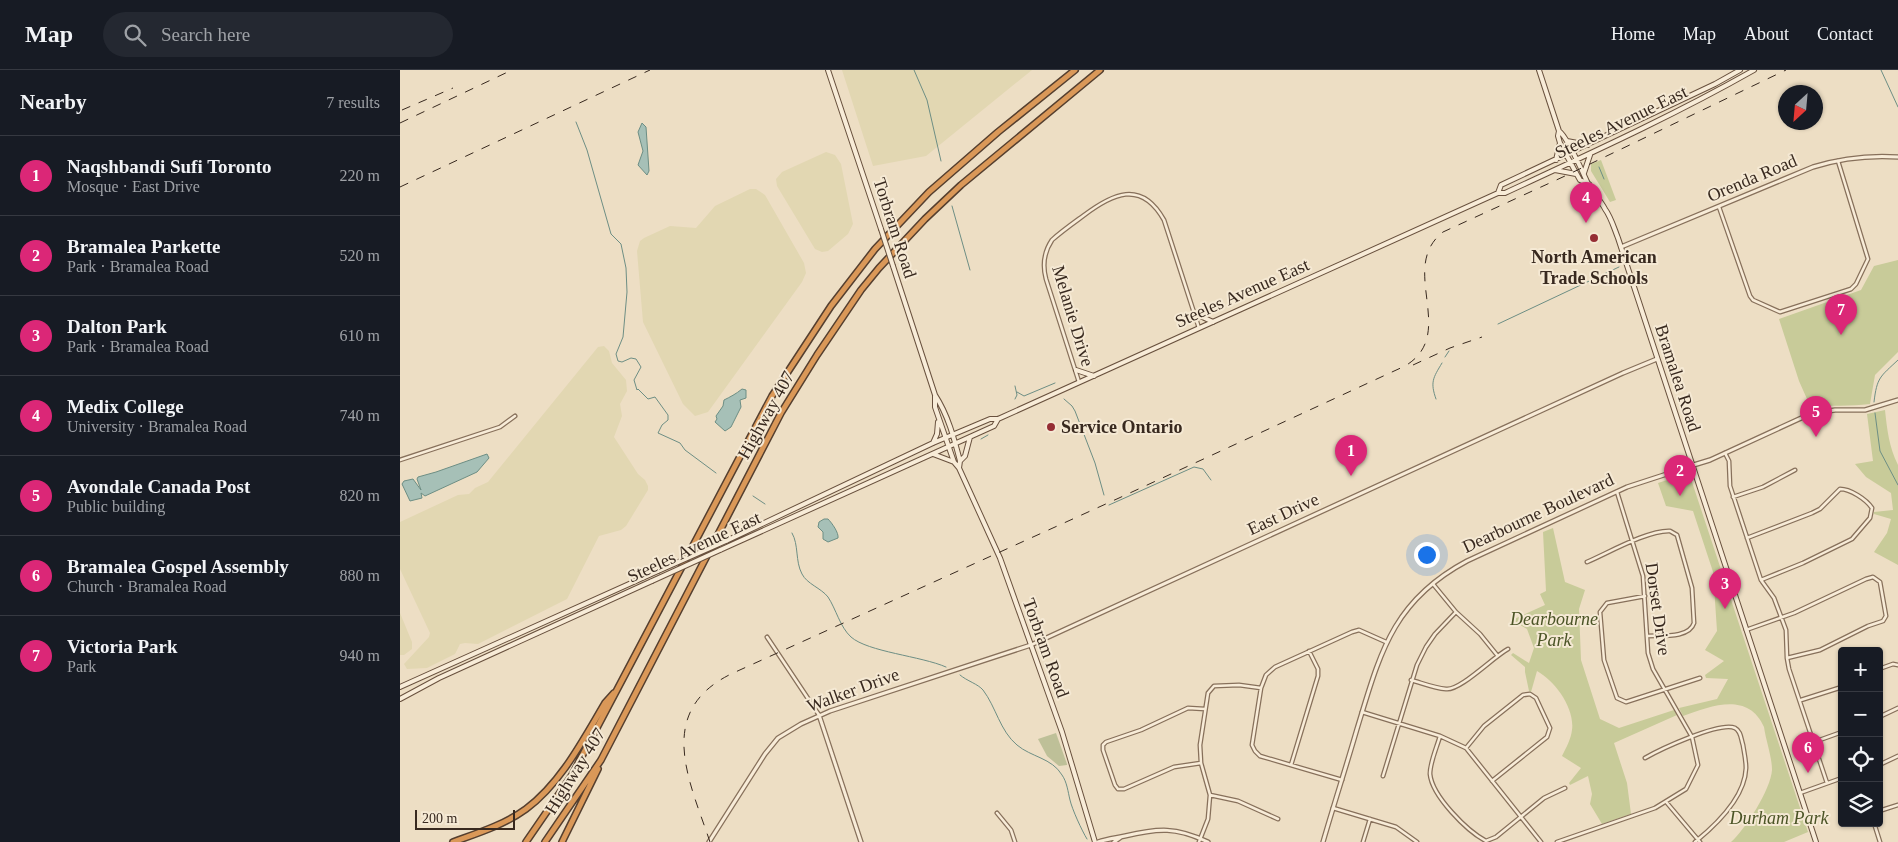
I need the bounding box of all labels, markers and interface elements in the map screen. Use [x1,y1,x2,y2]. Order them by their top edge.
search box [103,12,453,57]
text: Map [25,21,73,47]
icon: search [121,21,149,49]
text: Search here [161,24,250,45]
text: Home [1611,24,1655,44]
text: Map [1683,24,1716,44]
text: About [1744,24,1789,44]
text: Contact [1817,24,1873,44]
street label: Steeles Avenue East [1552,81,1690,163]
north arrow [1778,85,1823,130]
text: Nearby [20,90,87,114]
text: 7 results [326,94,380,111]
street label: Orenda Road [1704,150,1800,206]
text: Naqshbandi Sufi Toronto [67,156,272,177]
text: 1 [32,167,40,184]
text: 220 m [340,167,380,184]
street label: Torbram Road [869,175,921,281]
text: Mosque · East Drive [67,178,200,195]
pin: 4 [1570,182,1602,223]
marker: North American Trade Schools [1588,232,1600,244]
text: Bramalea Parkette [67,236,221,257]
text: 2 [32,247,40,264]
text: 520 m [340,247,380,264]
place label: North American Trade Schools [1531,247,1657,288]
street label: Steeles Avenue East [1172,254,1312,332]
text: Park · Bramalea Road [67,258,209,275]
street label: Melanie Drive [1048,263,1098,369]
pin: 7 [1825,294,1857,335]
text: Dalton Park [67,316,167,337]
street label: Bramalea Road [1651,322,1705,434]
text: 3 [32,327,40,344]
text: 610 m [340,327,380,344]
text: Park · Bramalea Road [67,338,209,355]
street label: Highway 407 [734,368,798,462]
text: Medix College [67,396,184,417]
pin: 5 [1800,396,1832,437]
text: 4 [32,407,40,424]
text: 740 m [340,407,380,424]
place label: Service Ontario [1061,417,1182,437]
text: University · Bramalea Road [67,418,247,435]
marker: Service Ontario [1045,421,1057,433]
pin: 1 [1335,435,1367,476]
pin: 2 [1664,455,1696,496]
street label: Dearbourne Boulevard [1459,469,1617,557]
text: Avondale Canada Post [67,476,250,497]
text: 5 [32,487,40,504]
text: 820 m [340,487,380,504]
street label: East Drive [1244,489,1322,539]
text: Public building [67,498,165,515]
street label: Steeles Avenue East [624,507,764,587]
your location [1414,542,1440,568]
text: Bramalea Gospel Assembly [67,556,289,577]
street label: Dorset Drive [1642,561,1674,657]
text: 6 [32,567,40,584]
text: 880 m [340,567,380,584]
pin: 3 [1709,568,1741,609]
text: Church · Bramalea Road [67,578,227,595]
street label: Torbram Road [1019,596,1073,700]
park label: Dearbourne Park [1509,609,1598,650]
text: Victoria Park [67,636,178,657]
text: 7 [32,647,40,664]
text: 940 m [340,647,380,664]
map controls [1838,647,1883,827]
button: + [1838,647,1883,692]
text: Park [67,658,96,675]
street label: Walker Drive [804,664,902,716]
button: − [1838,692,1883,737]
street label: Highway 407 [541,724,609,818]
pin: 6 [1792,732,1824,773]
button: locate [1838,737,1883,782]
button: layers [1838,782,1883,827]
scale bar [415,807,515,830]
park label: Durham Park [1728,808,1830,828]
text: 200 m [422,811,457,826]

